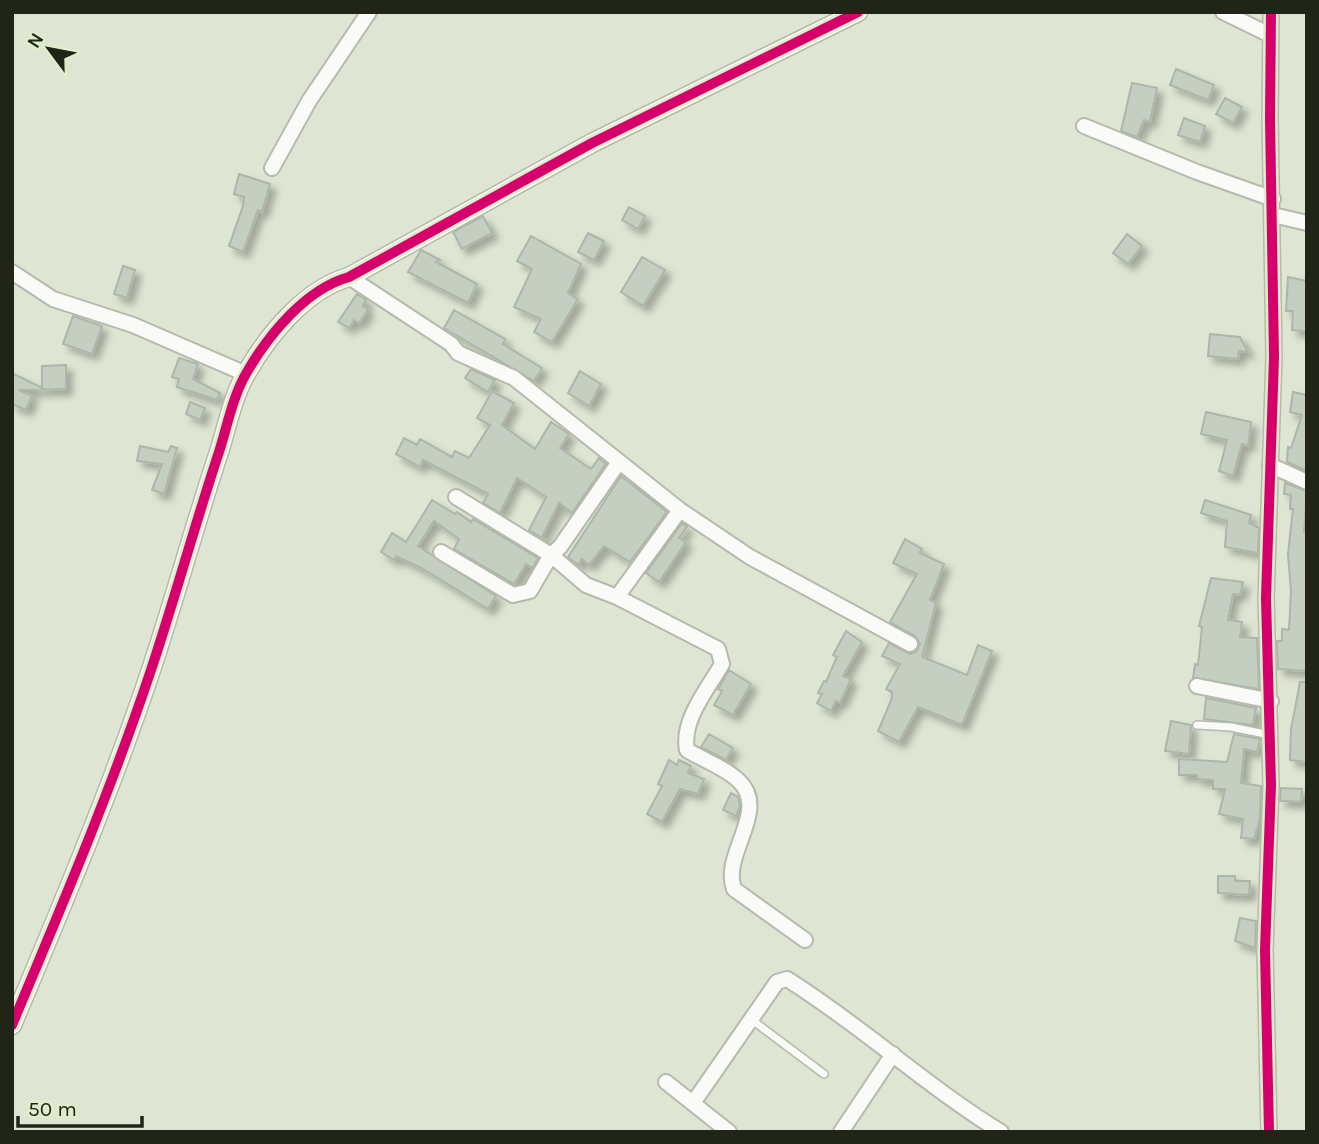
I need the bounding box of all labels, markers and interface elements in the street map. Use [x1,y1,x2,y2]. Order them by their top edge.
north arrow [14,14,84,84]
text: N [22,29,48,52]
scale bar [18,1084,142,1128]
text: 50 m [28,1097,77,1121]

